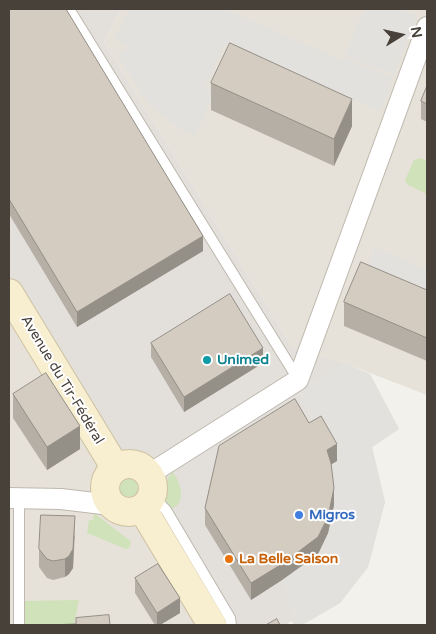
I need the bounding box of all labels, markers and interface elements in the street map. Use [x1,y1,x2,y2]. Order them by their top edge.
north arrow [376,10,426,60]
text: N [407,25,426,39]
street label: Avenue du Tir-Fédéral [17,313,107,447]
place label: Unimed [217,352,269,368]
marker: Unimed [201,354,213,366]
place label: Migros [309,507,355,523]
marker: Migros [293,509,305,521]
place label: La Belle Saison [239,551,338,567]
marker: La Belle Saison [223,553,235,565]

